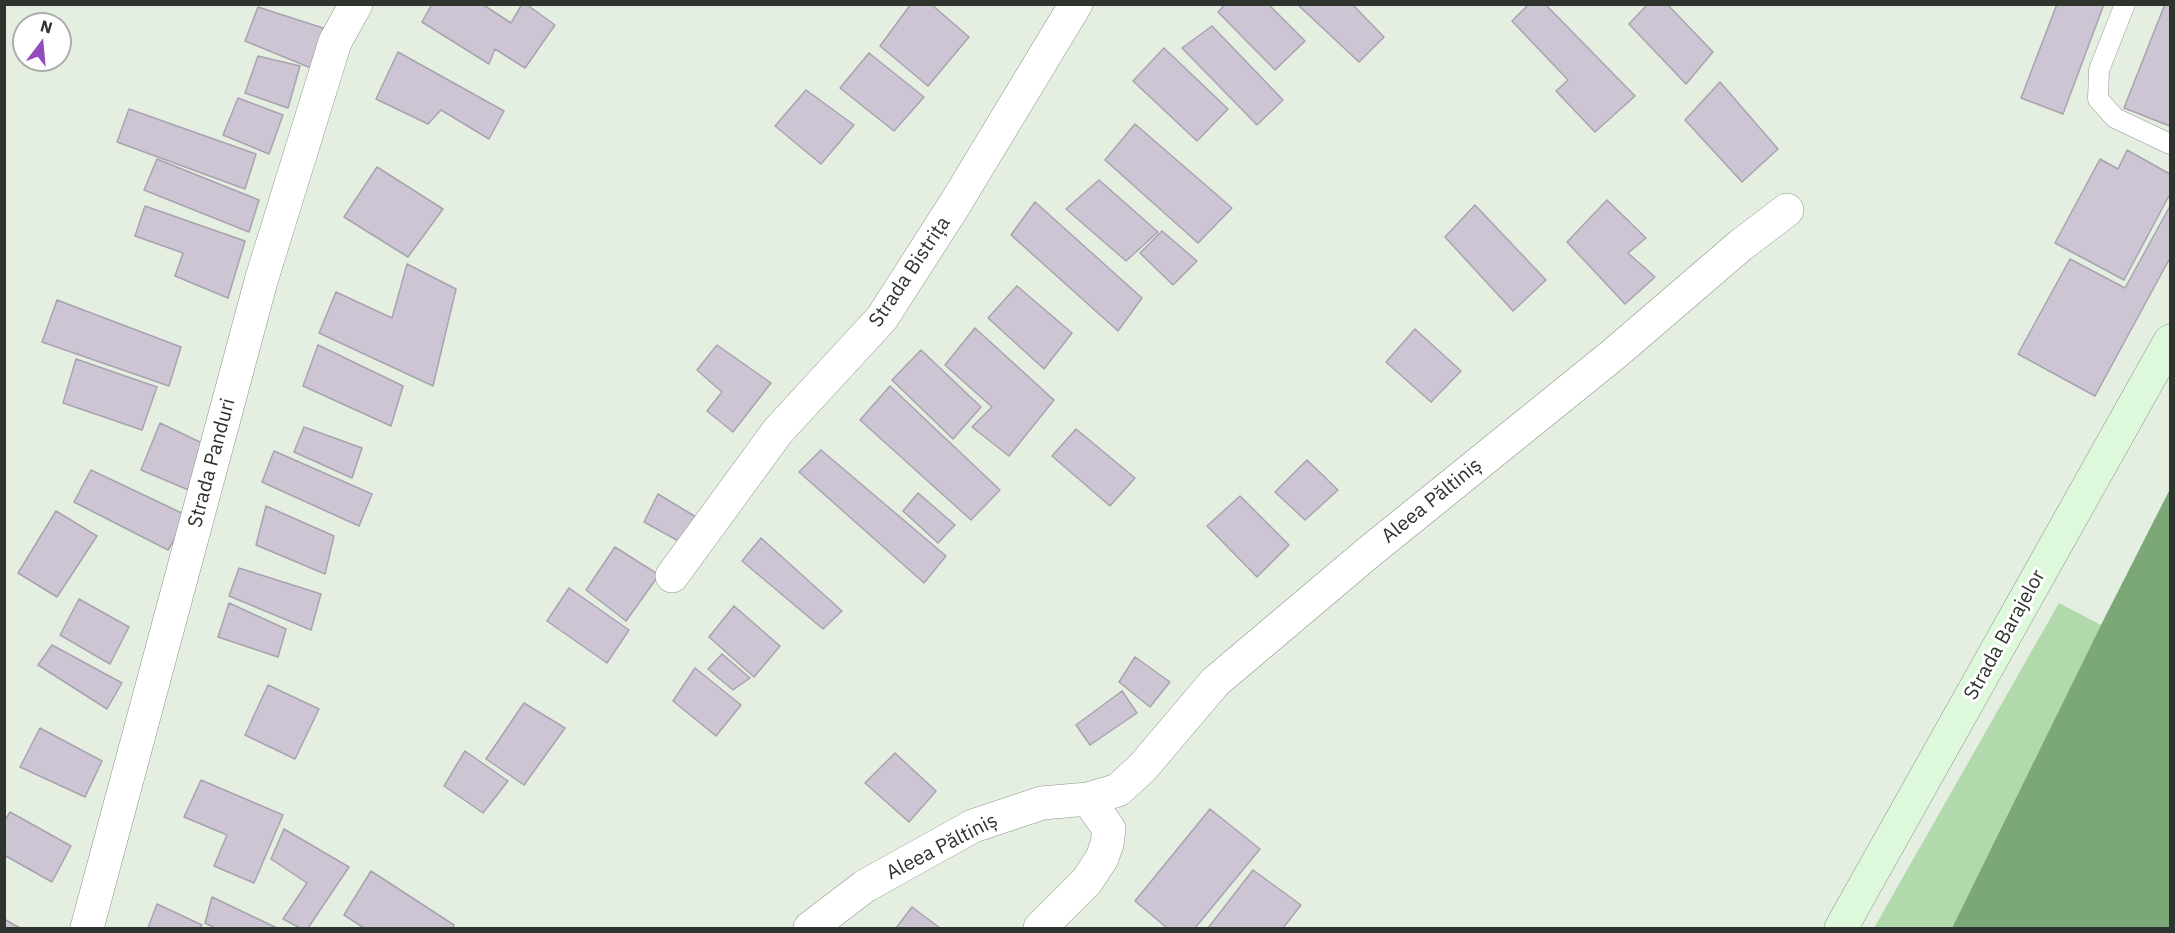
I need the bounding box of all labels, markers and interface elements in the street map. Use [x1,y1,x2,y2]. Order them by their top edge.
north arrow [12,12,72,72]
text: N [38,15,55,38]
street label: Strada Bistrița [864,212,956,332]
street label: Strada Panduri [183,396,241,530]
street label: Aleea Păltiniș [1377,453,1487,549]
street label: Strada Barajelor [1959,566,2051,704]
street label: Aleea Păltiniș [882,809,1002,885]

